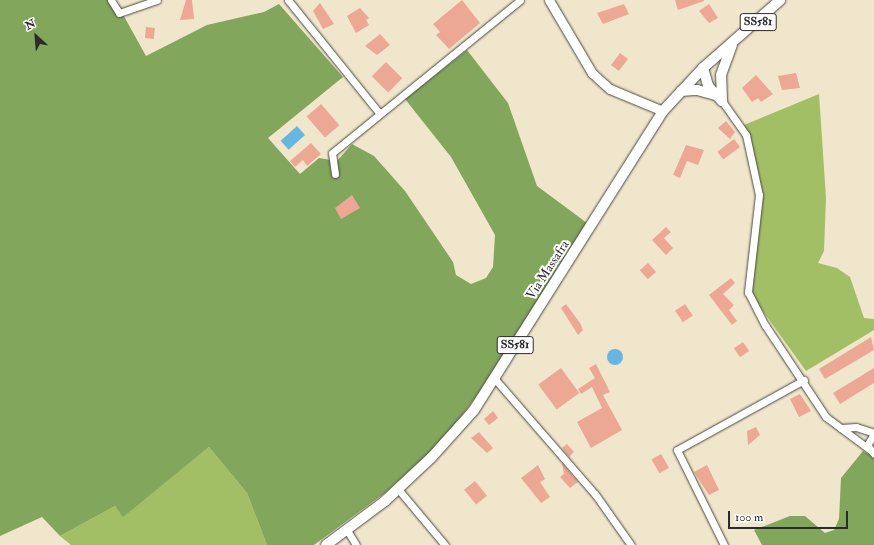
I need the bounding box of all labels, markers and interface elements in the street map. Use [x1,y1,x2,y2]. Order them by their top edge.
road number: SS581 [739,12,777,32]
north arrow [16,16,56,56]
text: N [23,17,38,33]
street label: Via Massafra [523,238,573,302]
road number: SS581 [496,335,534,355]
scale bar [730,503,850,529]
text: 100 m [735,510,763,525]

